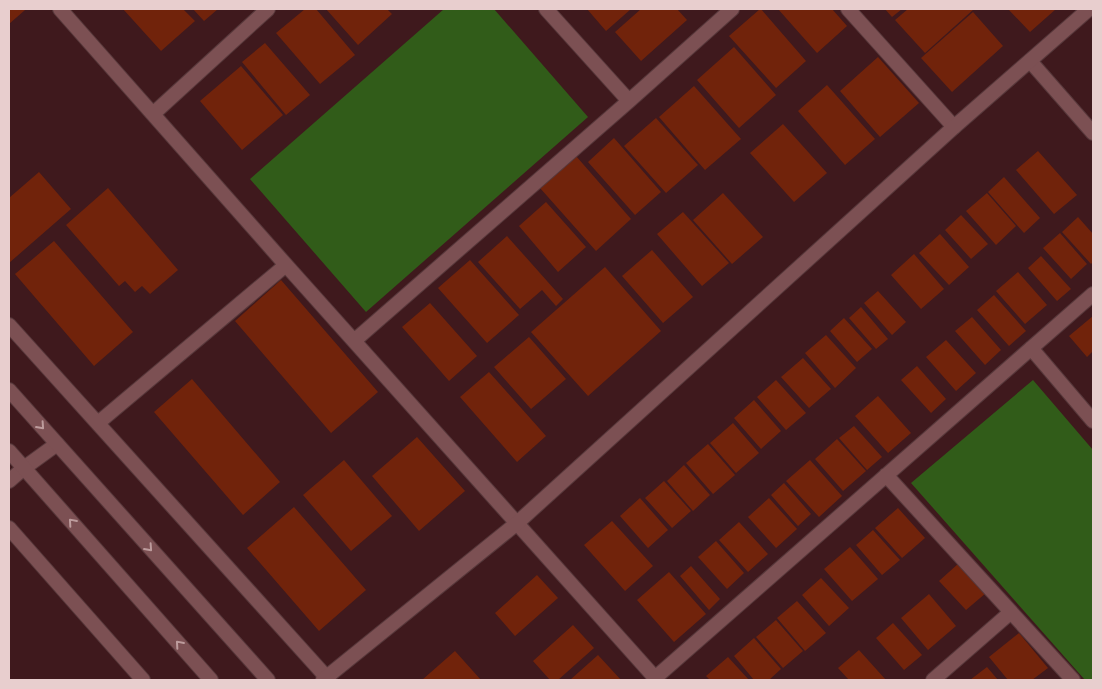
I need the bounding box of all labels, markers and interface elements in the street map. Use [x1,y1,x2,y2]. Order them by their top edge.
one-way arrow [35,421,44,430]
one-way arrow [68,518,77,527]
one-way arrow [144,542,153,551]
one-way arrow [176,640,185,649]

